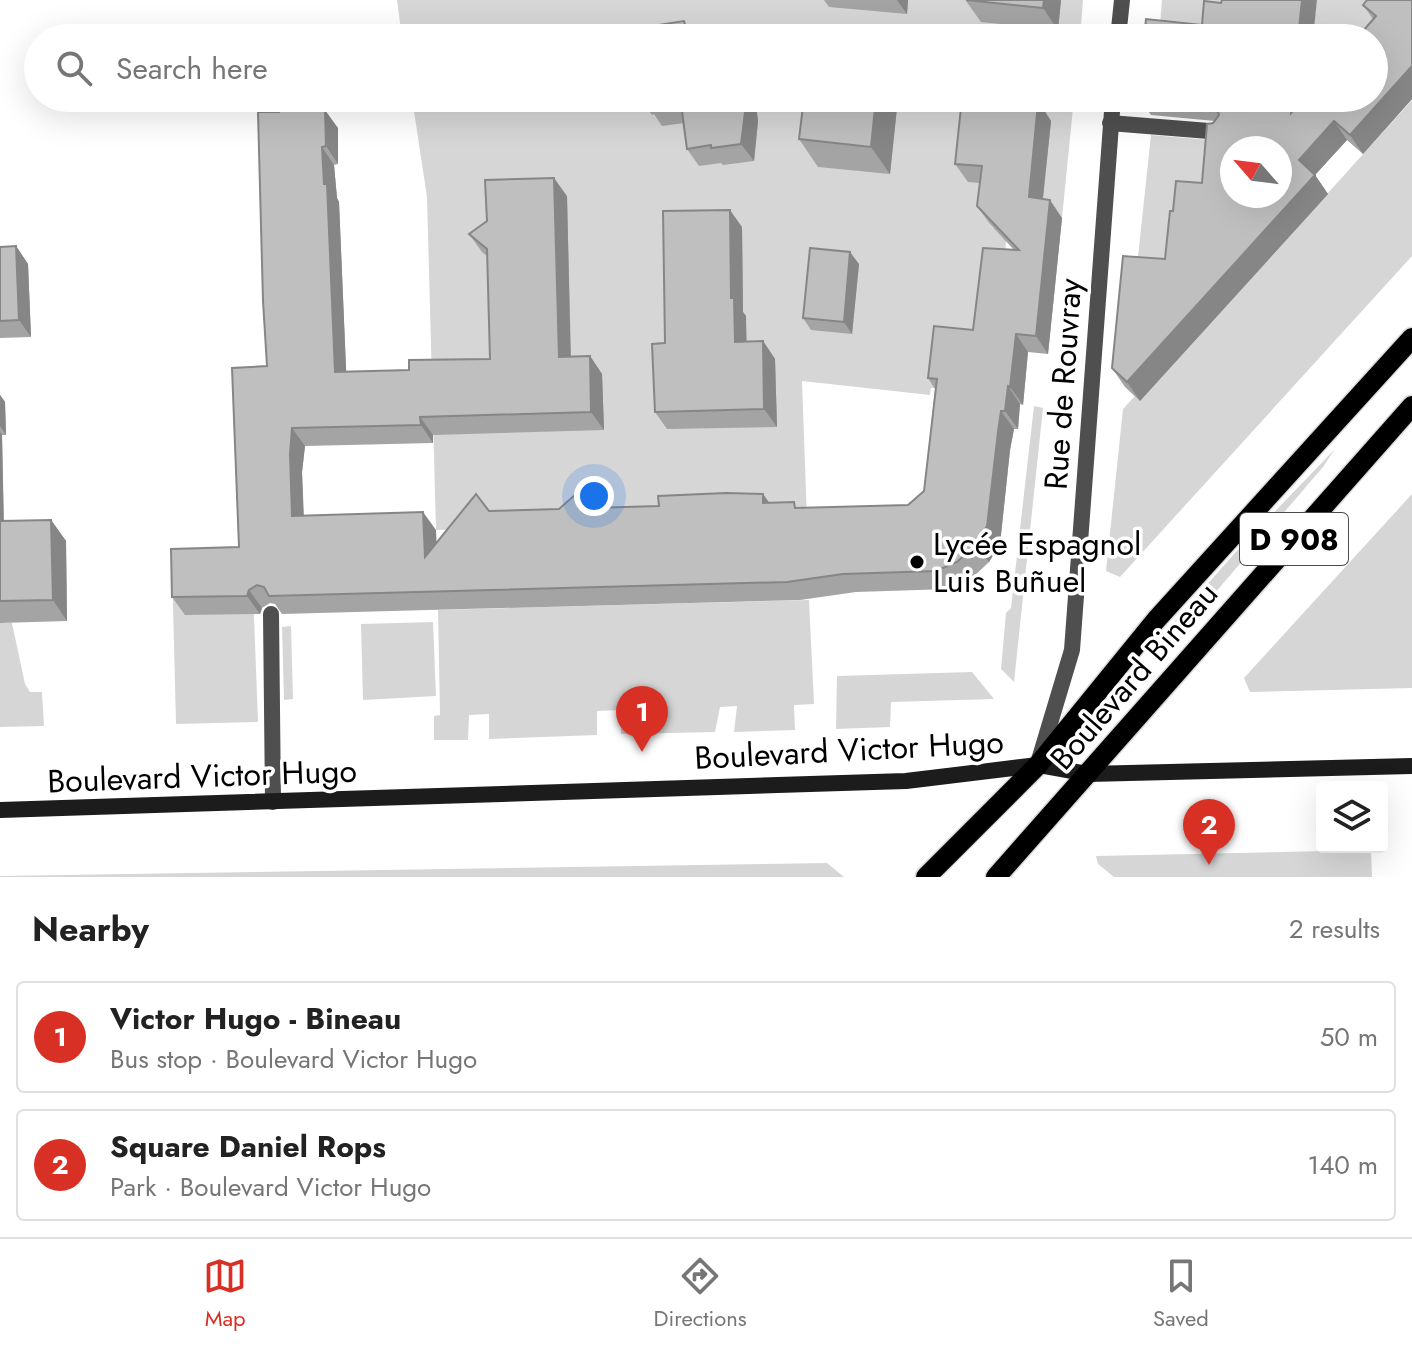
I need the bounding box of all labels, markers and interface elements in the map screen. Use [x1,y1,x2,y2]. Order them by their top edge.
search box [24,24,1388,112]
icon: search [52,46,96,90]
text: Search here [116,47,268,90]
north arrow [1220,136,1292,208]
street label: Rue de Rouvray [1033,276,1093,491]
your location [574,476,614,516]
road number: D 908 [1240,513,1348,565]
place label: Lycée Espagnol Luis Buñuel [933,521,1141,604]
marker: Lycée Espagnol Luis Buñuel [908,553,926,571]
street label: Boulevard Bineau [1039,572,1229,780]
pin: 1 [616,686,668,752]
street label: Boulevard Victor Hugo [693,719,1005,781]
street label: Boulevard Victor Hugo [46,748,358,804]
map controls [1316,781,1388,853]
button: layers [1316,781,1388,853]
pin: 2 [1183,799,1235,865]
text: Nearby [32,905,149,954]
text: 2 results [1289,910,1380,948]
text: Victor Hugo - Bineau [110,997,401,1040]
text: 1 [53,1018,67,1056]
text: 50 m [1320,1018,1378,1056]
text: Bus stop · Boulevard Victor Hugo [110,1040,477,1078]
text: Square Daniel Rops [110,1125,386,1168]
text: 2 [51,1146,69,1184]
text: 140 m [1307,1146,1378,1184]
text: Park · Boulevard Victor Hugo [110,1168,431,1206]
tab: Map [203,1254,247,1334]
tab: Directions [654,1254,747,1334]
tab: Saved [1153,1254,1209,1334]

